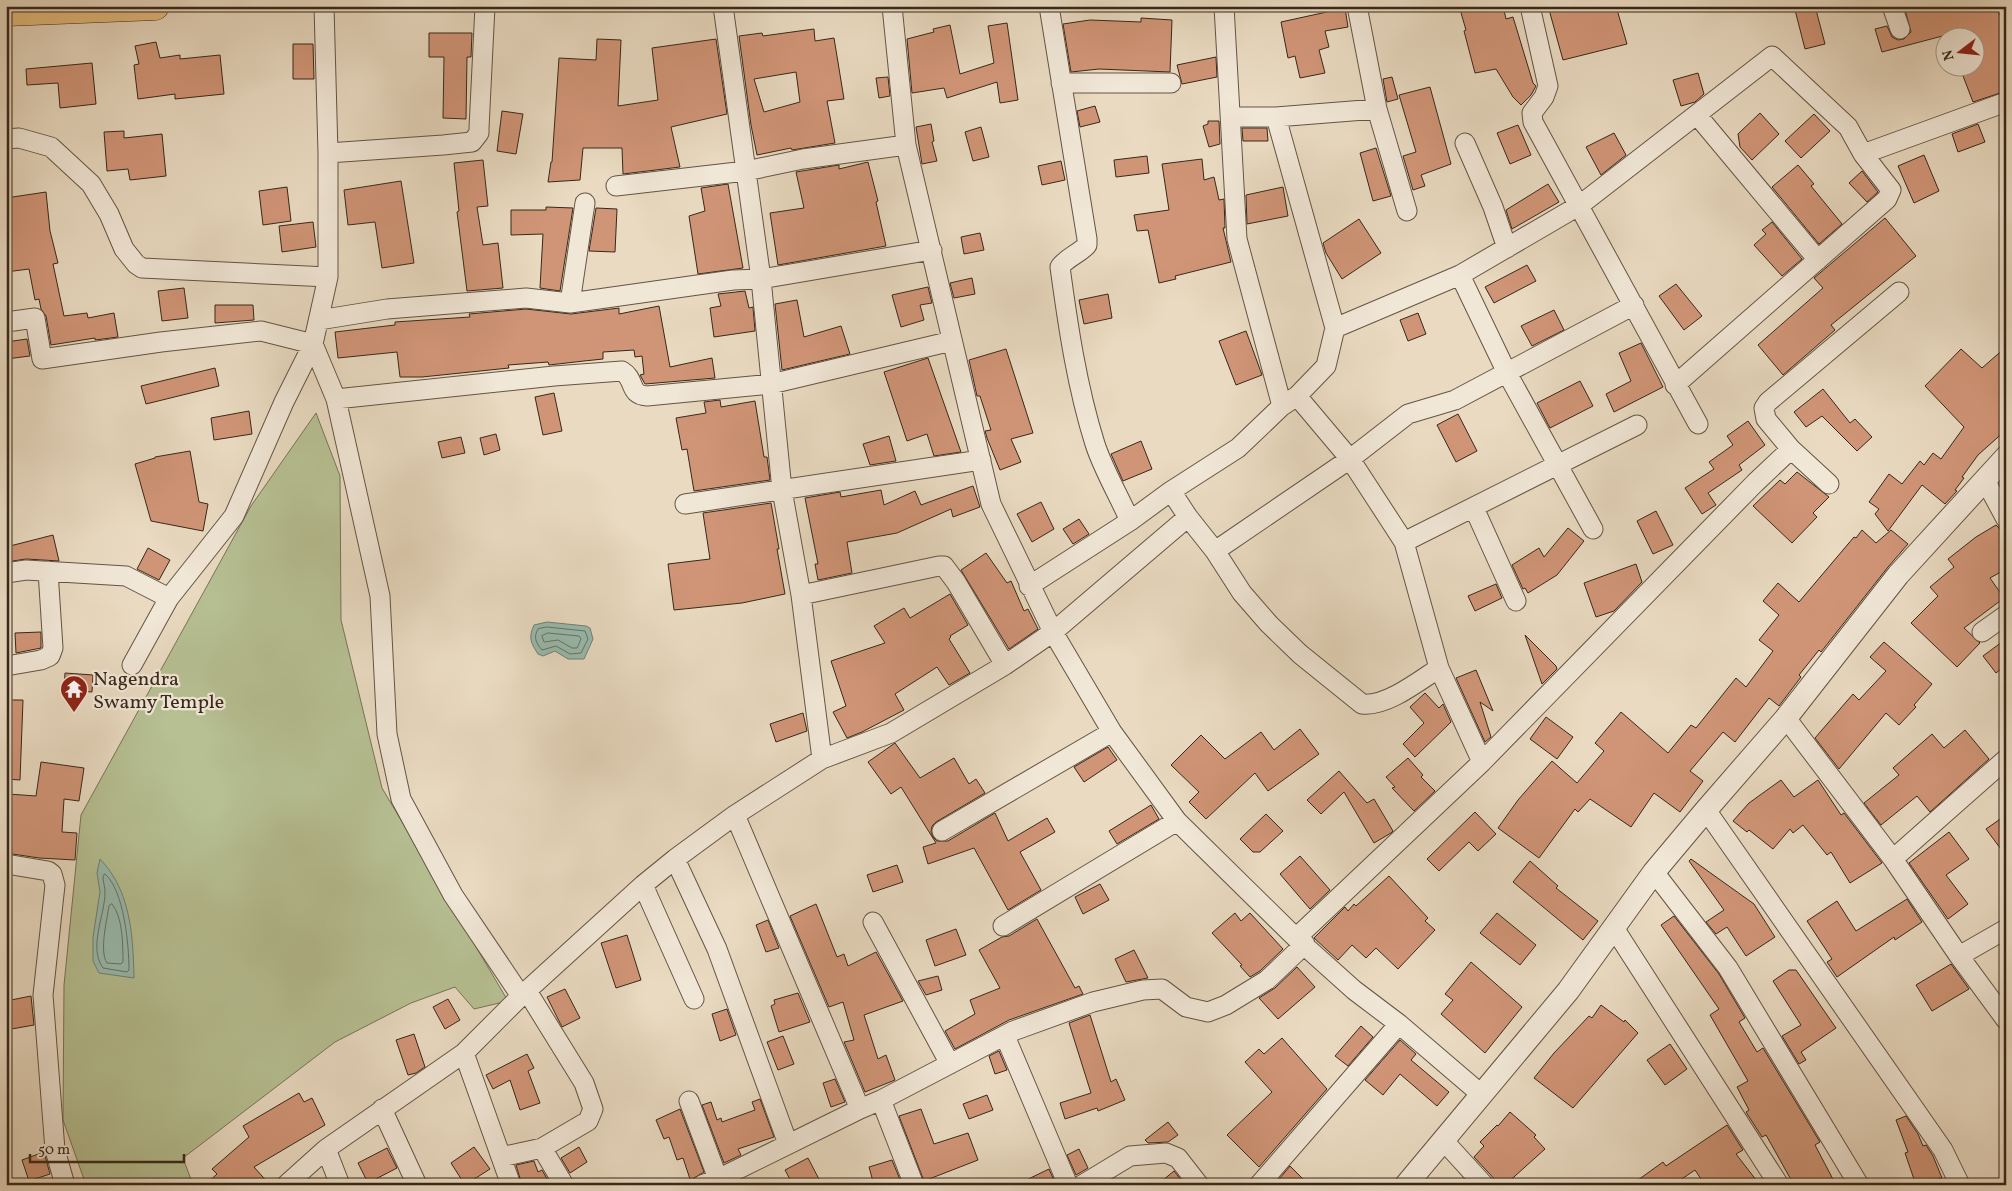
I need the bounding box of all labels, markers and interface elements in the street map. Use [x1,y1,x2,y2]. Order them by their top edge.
north arrow [1934,28,1984,78]
text: N [1938,48,1959,63]
place label: Nagendra Swamy Temple [93,666,224,717]
temple icon: Nagendra Swamy Temple [59,674,89,713]
scale bar [30,1131,184,1163]
text: 50 m [38,1140,70,1161]

